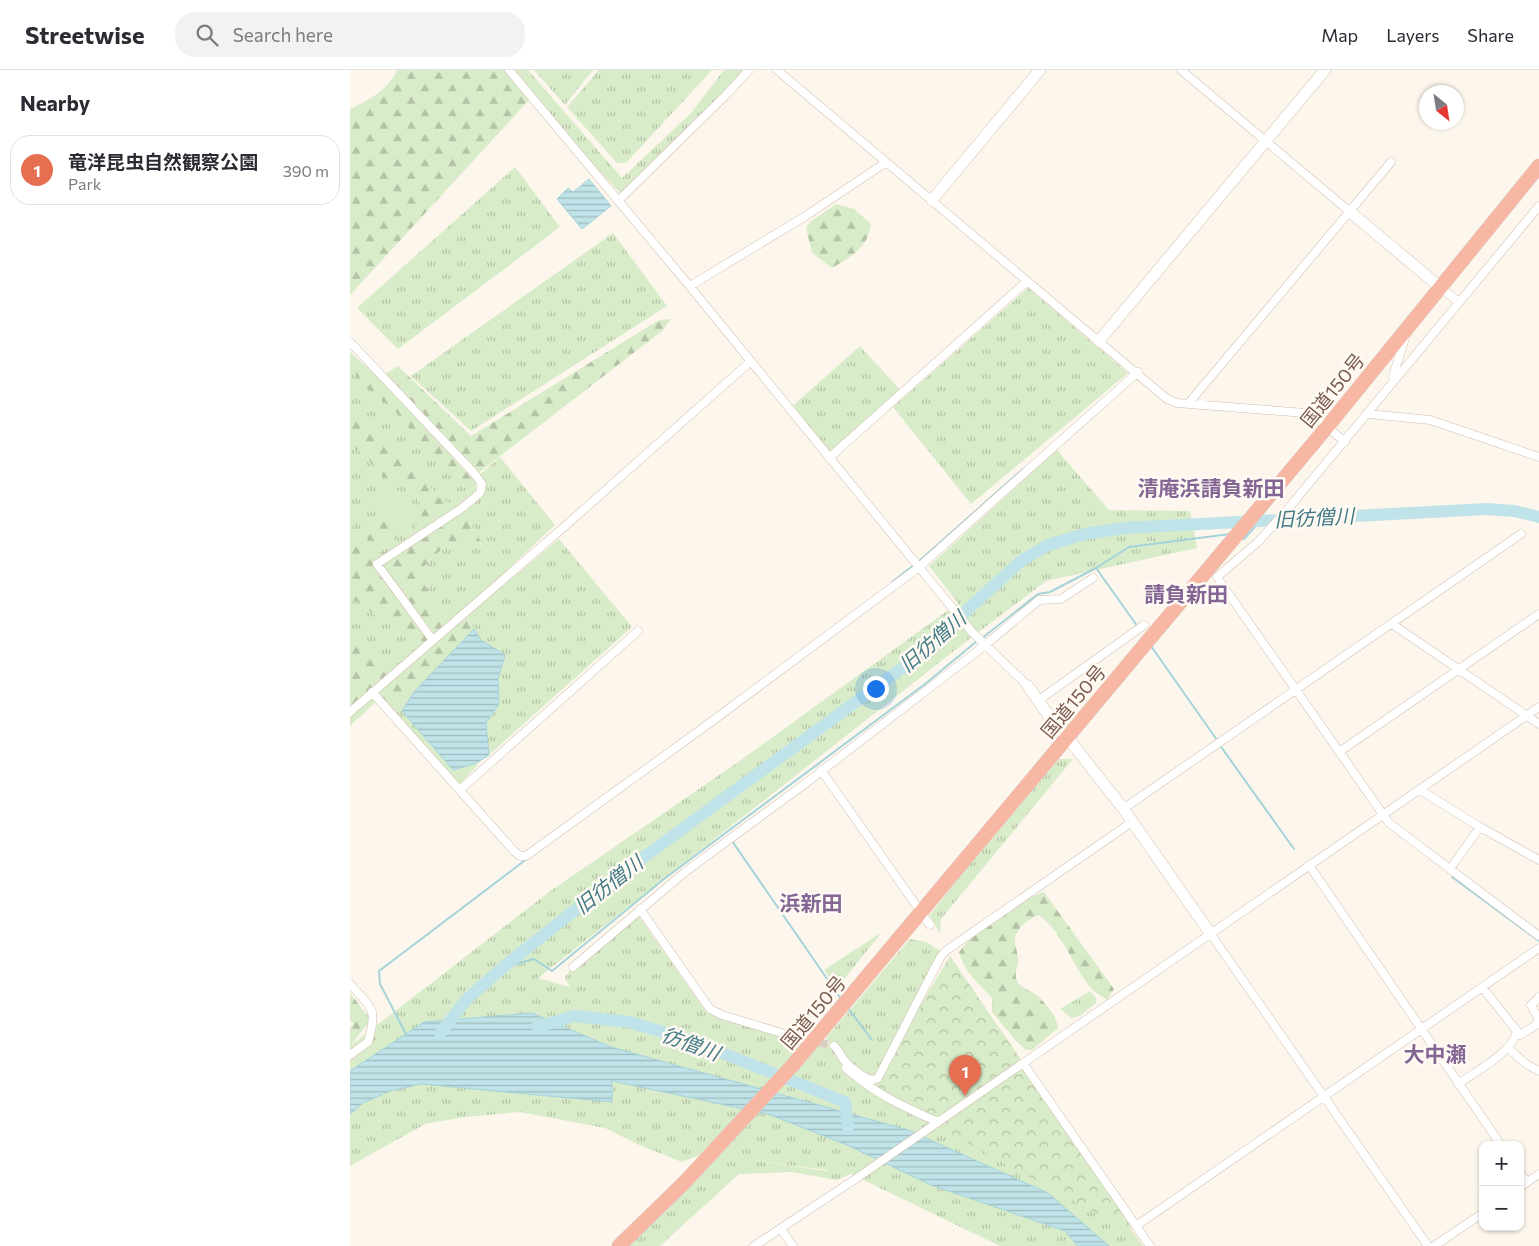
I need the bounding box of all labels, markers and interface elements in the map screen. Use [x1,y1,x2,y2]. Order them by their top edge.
search box [175,12,525,57]
text: Streetwise [25,20,145,49]
icon: search [193,21,221,49]
text: Search here [233,23,333,46]
text: Map [1321,24,1358,46]
text: Layers [1386,24,1439,46]
text: Share [1467,24,1514,46]
north arrow [1419,85,1464,130]
text: Nearby [20,90,90,115]
text: 竜洋昆虫自然観察公園 [68,150,258,173]
text: 1 [33,161,41,180]
text: 390 m [283,161,329,180]
text: Park [68,174,101,193]
street label: 国道150号 [1295,348,1369,432]
district label: 清庵浜請負新田 [1138,475,1285,500]
water label: 旧彷僧川 [1273,503,1357,531]
district label: 請負新田 [1144,581,1228,606]
water label: 旧彷僧川 [894,604,972,676]
street label: 国道150号 [1036,660,1110,742]
your location [863,676,889,702]
water label: 旧彷僧川 [569,849,648,918]
district label: 浜新田 [780,890,843,915]
street label: 国道150号 [776,971,850,1053]
water label: 彷僧川 [659,1021,725,1065]
district label: 大中瀬 [1404,1041,1467,1066]
pin: 1 [949,1055,981,1096]
map controls [1479,1141,1524,1231]
button: + [1479,1141,1524,1186]
button: − [1479,1186,1524,1231]

